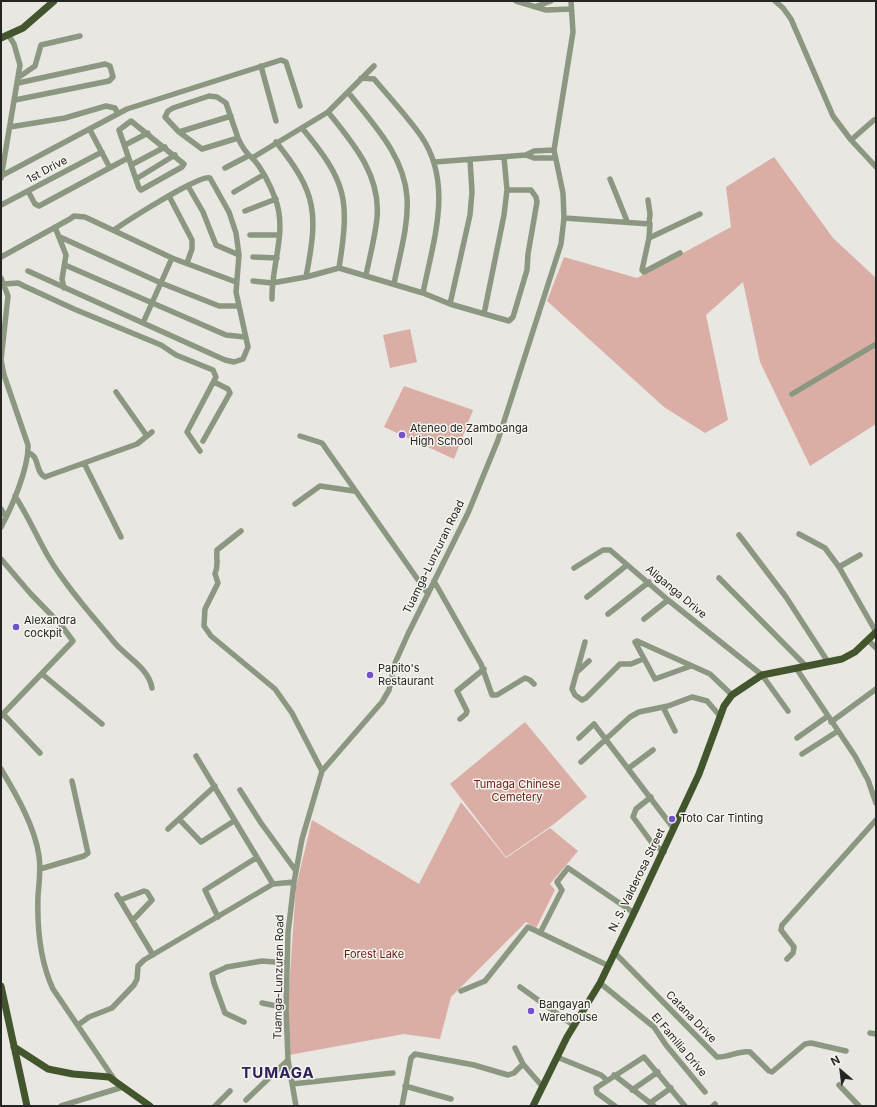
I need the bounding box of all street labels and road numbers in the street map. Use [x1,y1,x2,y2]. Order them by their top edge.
street label: 1st Drive [24,154,70,186]
street label: Tuamga-Lunzuran Road [401,498,467,616]
street label: Aliganga Drive [643,563,709,621]
street label: N. S. Valderosa Street [606,826,668,934]
street label: Tuamga-Lunzuran Road [271,914,287,1040]
street label: Catana Drive [663,988,719,1046]
street label: El Familia Drive [649,1011,709,1079]

